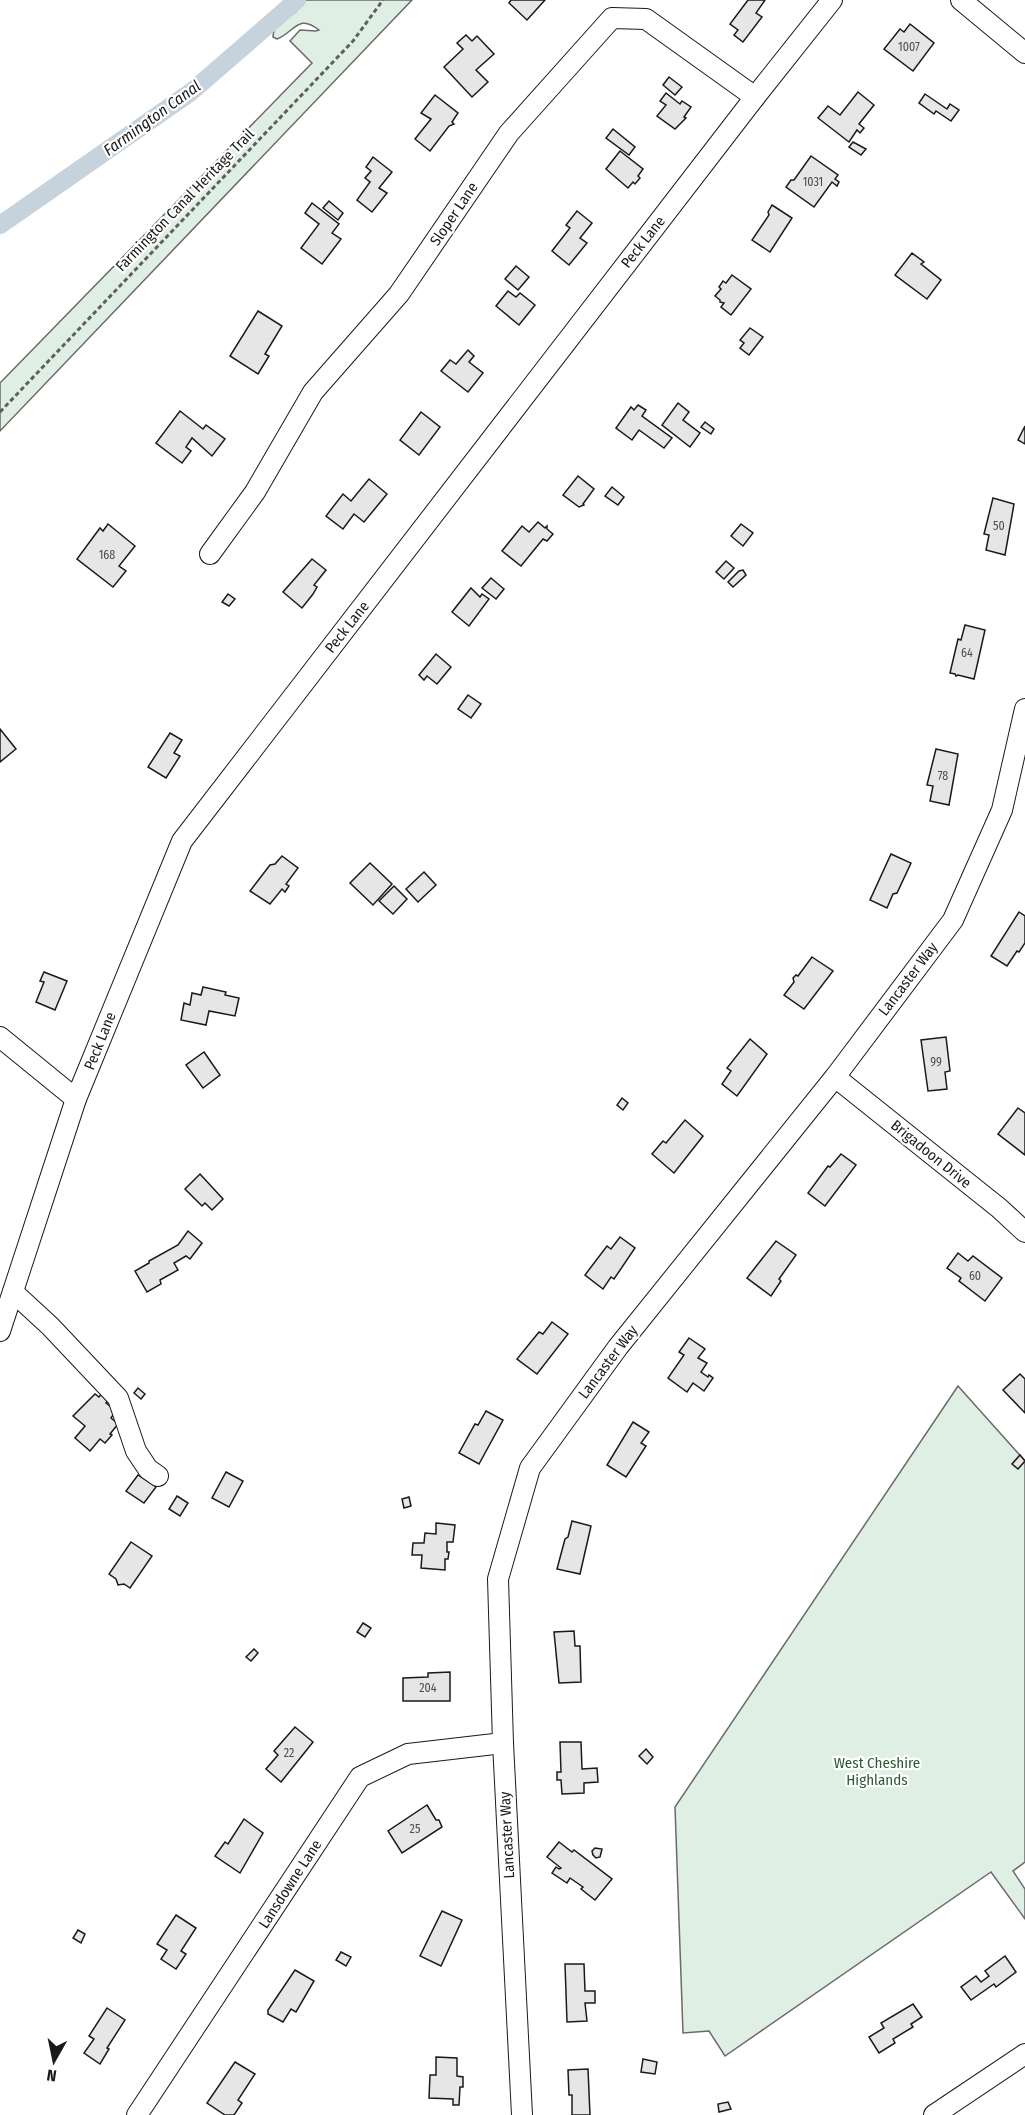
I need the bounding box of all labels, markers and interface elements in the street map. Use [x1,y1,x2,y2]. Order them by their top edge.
house number: 1007 [898,40,920,54]
water label: Farmington Canal [100,76,204,160]
street label: Farmington Canal Heritage Trail [112,125,258,275]
house number: 1031 [803,175,823,189]
street label: Sloper Lane [426,179,482,249]
street label: Peck Lane [617,212,669,272]
house number: 50 [993,519,1005,533]
house number: 168 [99,548,115,562]
street label: Peck Lane [321,597,373,657]
house number: 64 [961,646,973,660]
house number: 78 [938,769,948,783]
street label: Lancaster Way [875,939,942,1019]
street label: Peck Lane [80,1009,120,1073]
house number: 99 [930,1055,942,1069]
street label: Brigadoon Drive [887,1116,975,1192]
house number: 60 [969,1269,981,1283]
street label: Lancaster Way [575,1322,642,1402]
house number: 204 [419,1681,437,1695]
house number: 22 [284,1746,294,1760]
park label: West Cheshire Highlands [834,1754,920,1789]
street label: Lancaster Way [496,1791,518,1879]
house number: 25 [410,1822,421,1836]
street label: Lansdowne Lane [255,1836,325,1932]
north arrow [24,2031,84,2091]
text: N [46,2065,58,2085]

